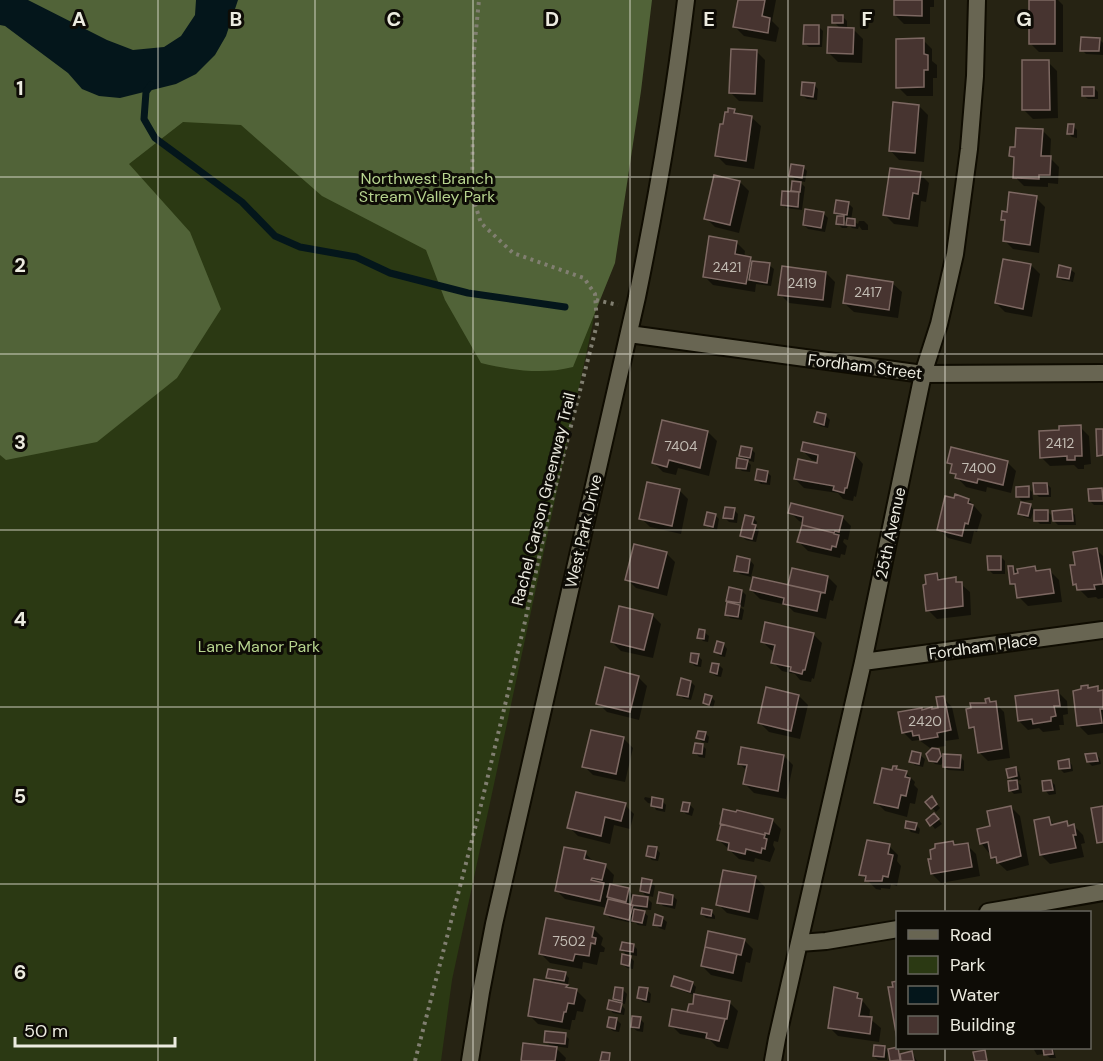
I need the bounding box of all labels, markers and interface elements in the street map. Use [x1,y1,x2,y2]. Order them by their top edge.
text: A [72,6,86,32]
text: B [230,6,242,32]
text: C [387,6,401,32]
text: D [545,6,559,32]
text: E [703,6,715,32]
text: F [861,6,873,32]
text: G [1016,6,1032,32]
text: 1 [16,75,24,101]
park label: Northwest Branch Stream Valley Park [359,168,495,207]
text: 2 [14,252,26,278]
house number: 2421 [713,258,741,276]
house number: 2419 [787,274,817,292]
house number: 2417 [854,283,882,301]
street label: Fordham Street [807,349,923,384]
street label: Rachel Carson Greenway Trail [507,390,580,608]
text: 3 [14,429,26,455]
house number: 2412 [1046,434,1074,452]
house number: 7404 [664,437,698,455]
house number: 7400 [962,459,996,477]
street label: West Park Drive [560,472,607,590]
street label: 25th Avenue [871,485,910,581]
text: 4 [14,606,27,632]
street label: Fordham Place [927,628,1039,665]
park label: Lane Manor Park [198,636,320,657]
house number: 2420 [908,712,942,730]
text: 5 [14,783,26,809]
legend [896,911,1091,1049]
text: Road [950,923,992,947]
house number: 7502 [552,932,586,950]
text: Park [950,953,986,977]
text: 6 [14,959,26,985]
text: Water [950,983,1000,1007]
scale bar [15,1010,176,1048]
text: Building [950,1013,1015,1037]
text: 50 m [24,1019,68,1043]

